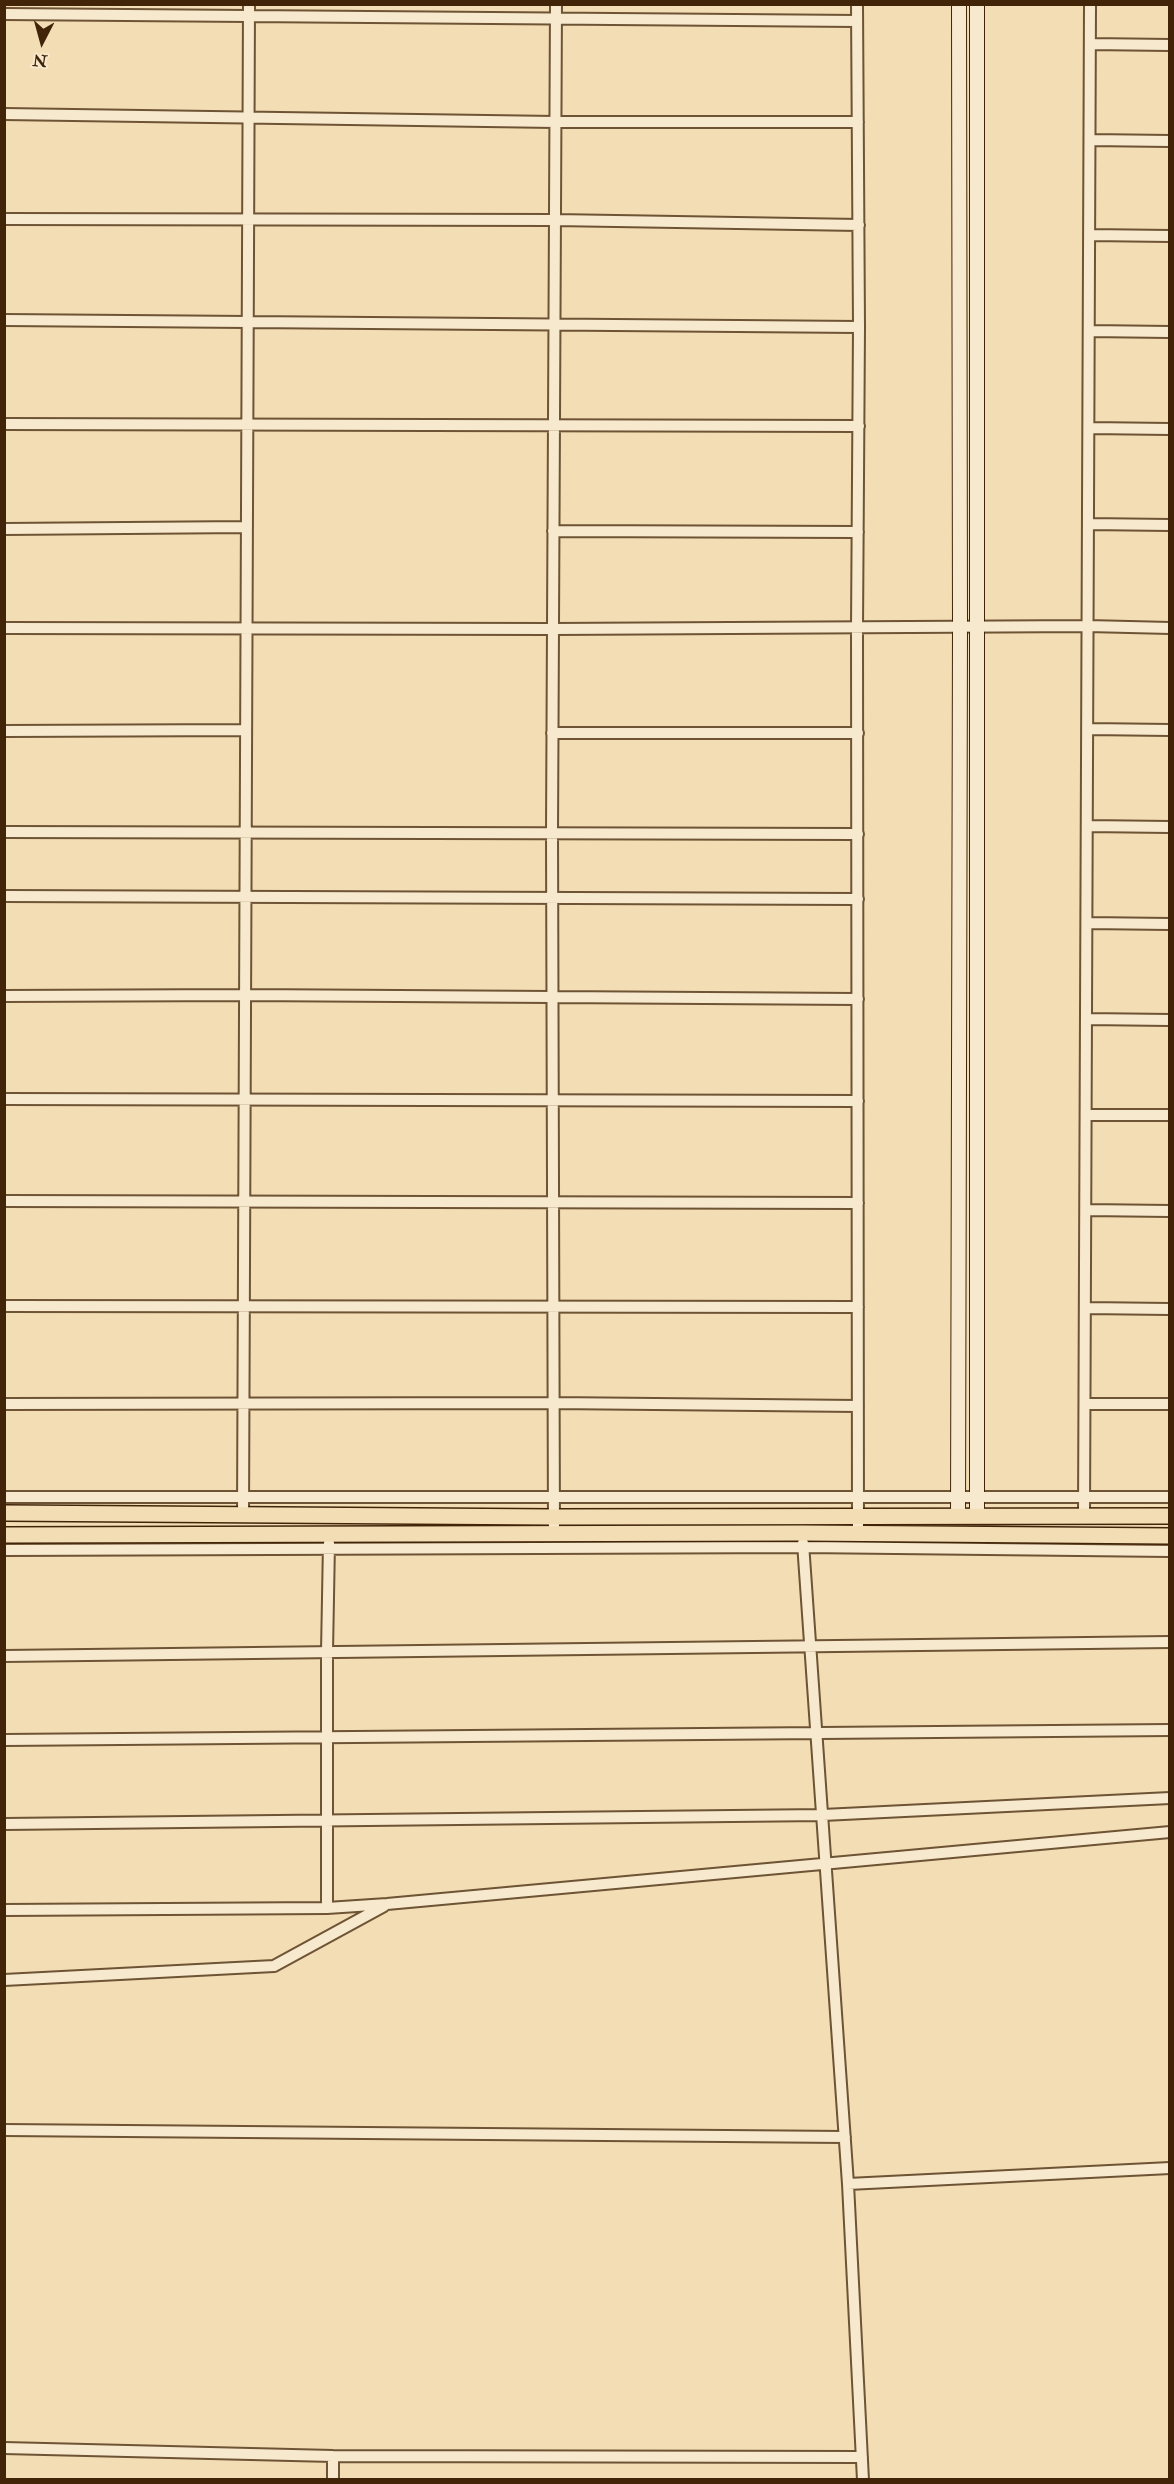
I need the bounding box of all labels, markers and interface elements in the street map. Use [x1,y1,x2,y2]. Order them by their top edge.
north arrow [12,12,72,72]
text: N [32,49,48,71]

